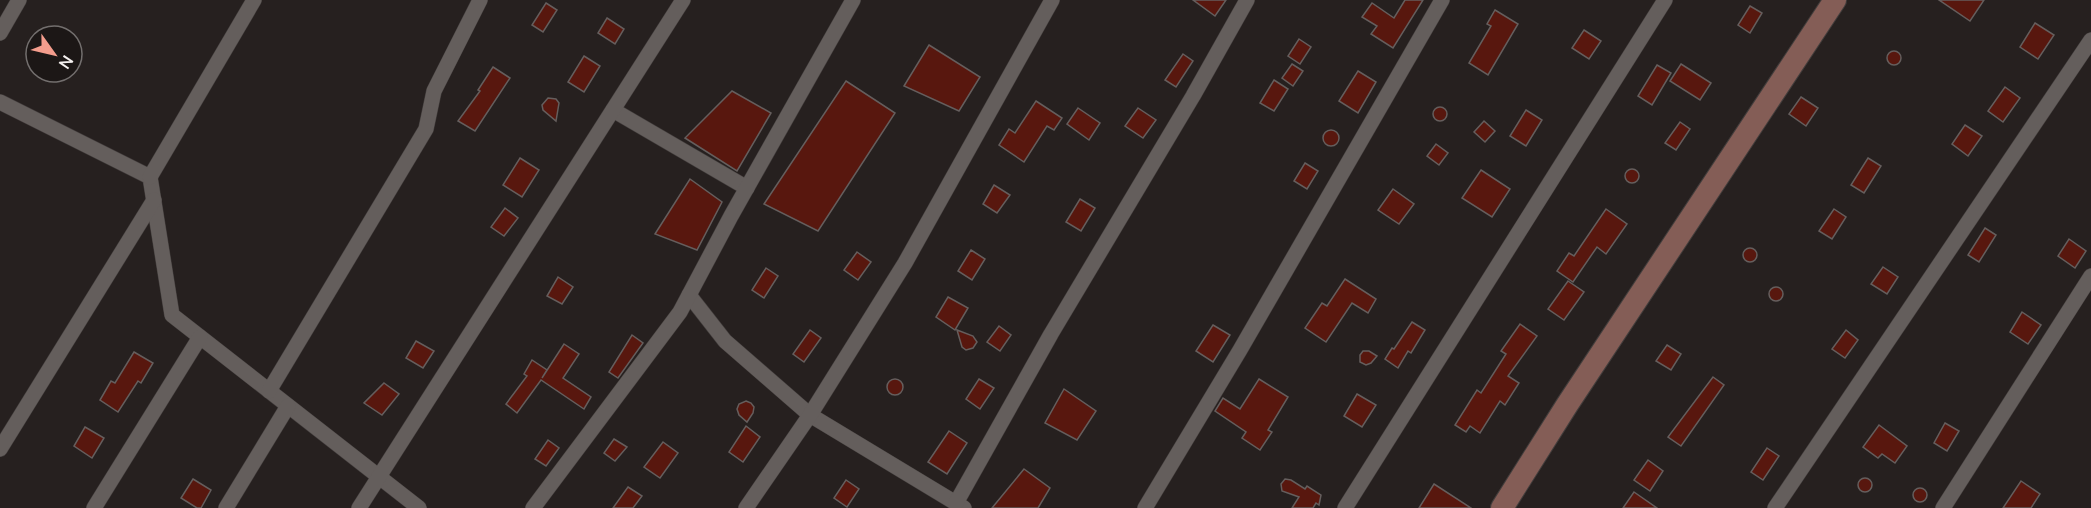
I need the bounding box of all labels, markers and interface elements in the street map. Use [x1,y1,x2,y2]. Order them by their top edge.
north arrow [24,24,84,84]
text: N [55,52,78,73]

